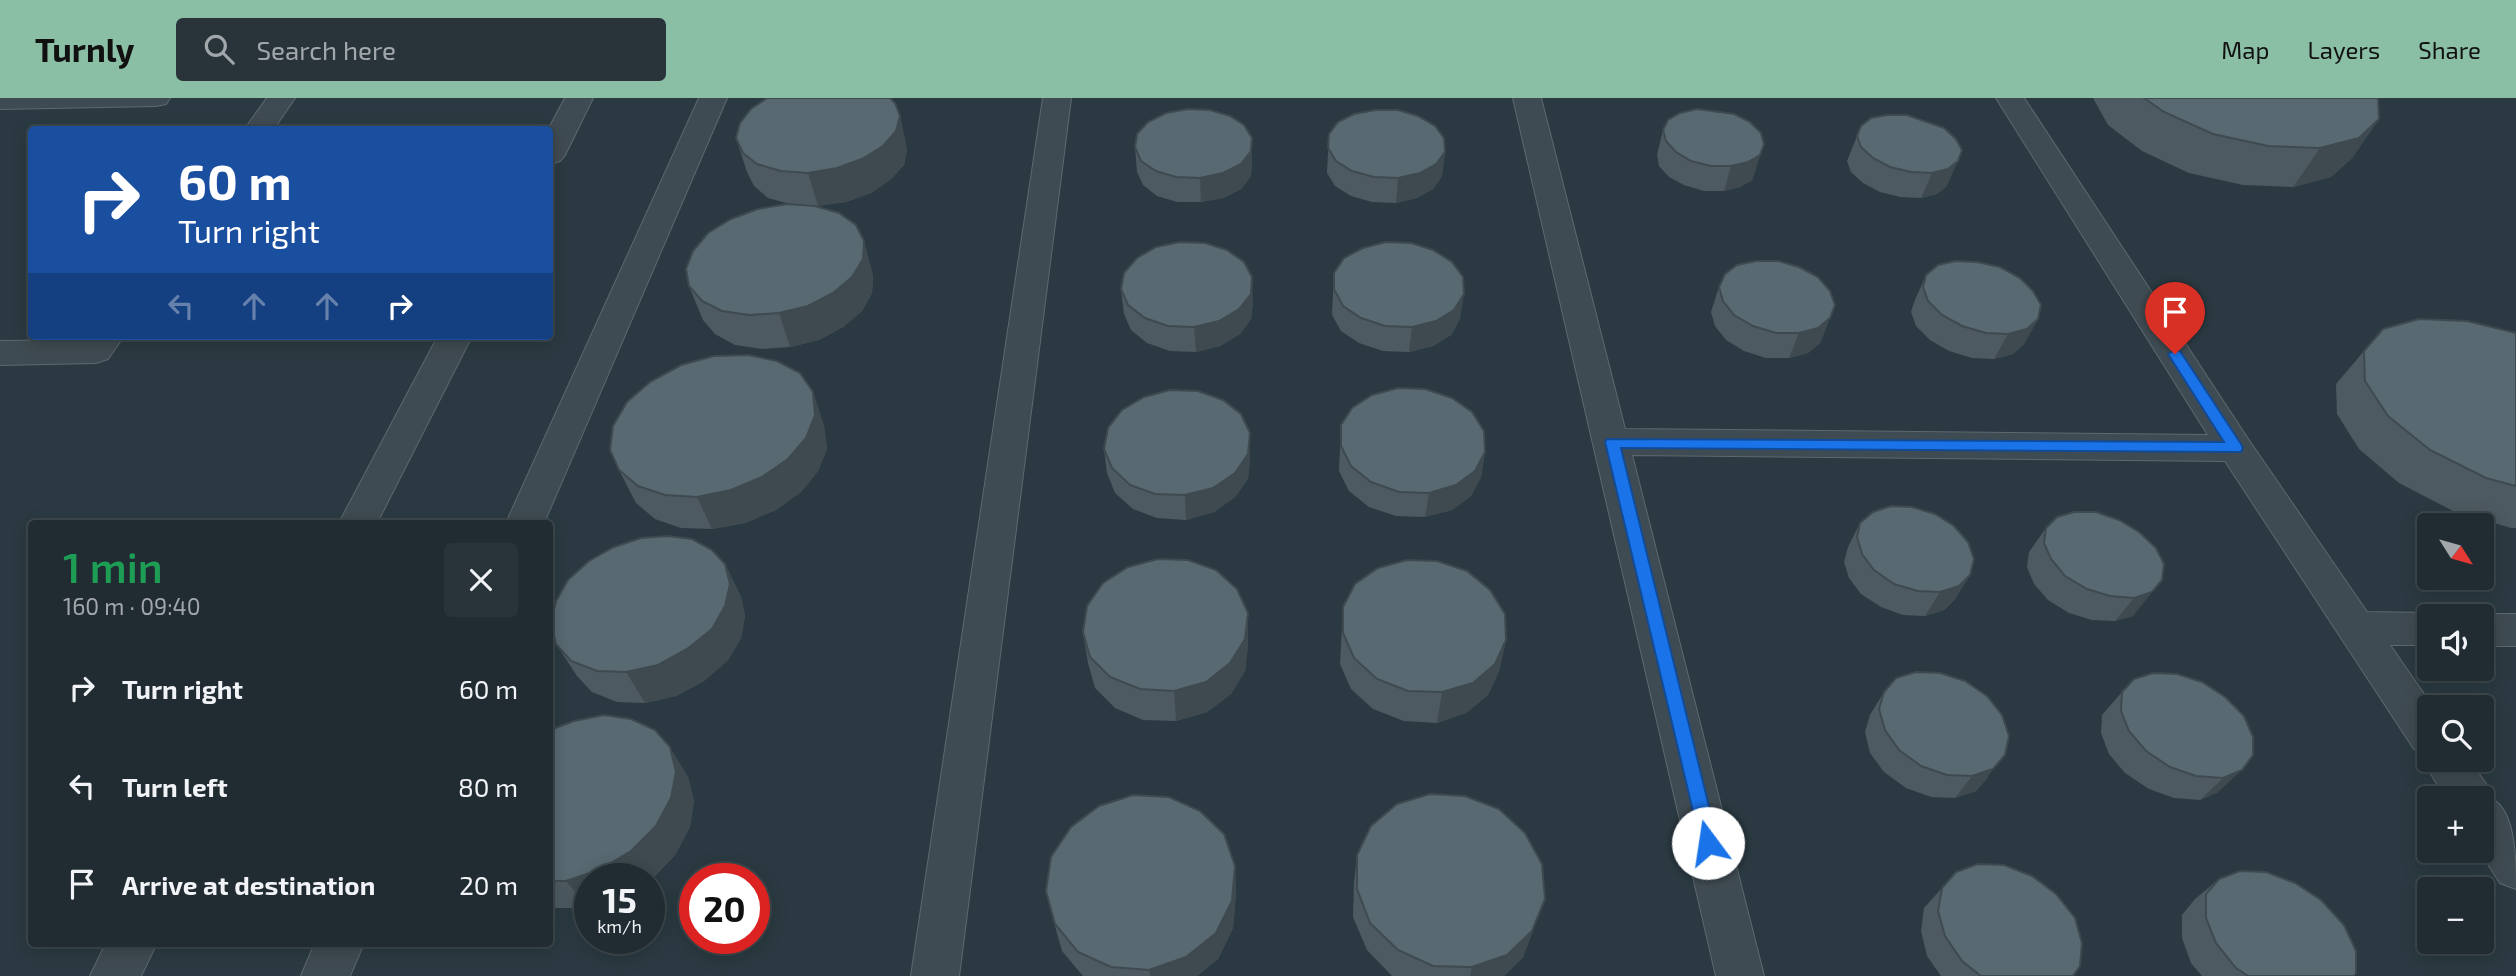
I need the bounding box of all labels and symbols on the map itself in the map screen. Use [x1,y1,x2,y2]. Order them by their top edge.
pin [2145,282,2205,354]
north arrow [2417,513,2494,590]
position arrow [1671,806,1745,880]
speed limit sign: 20 [679,863,770,954]

